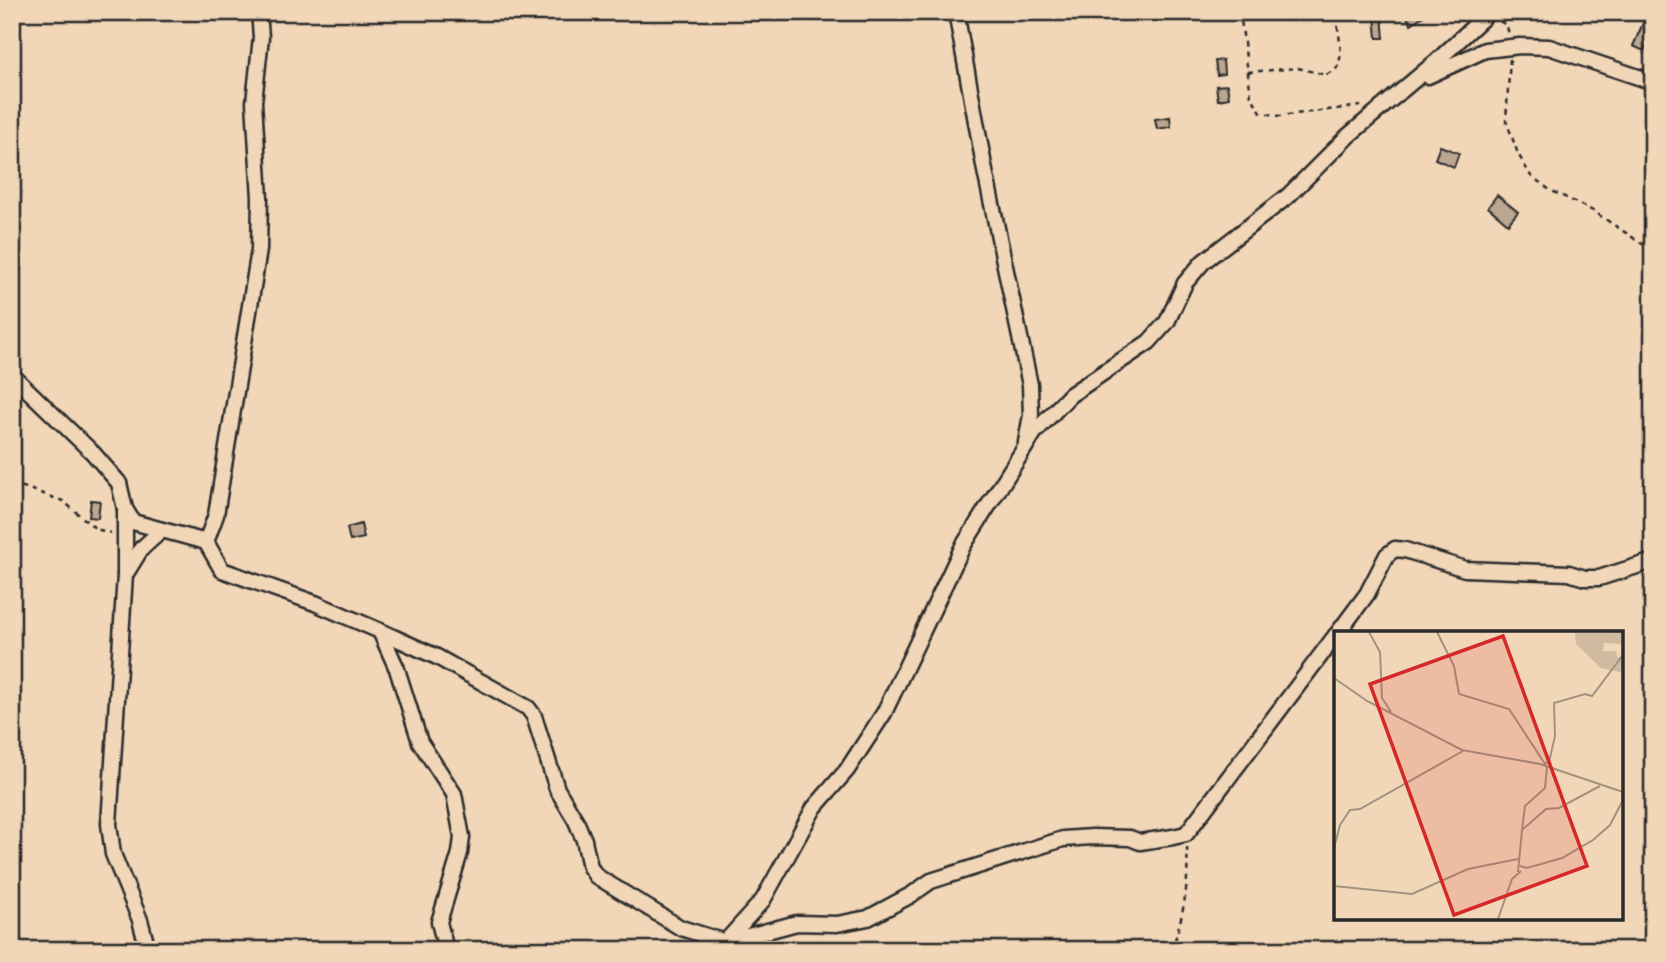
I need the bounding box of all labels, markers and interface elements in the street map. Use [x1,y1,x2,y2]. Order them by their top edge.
inset map [1334,631,1623,920]

